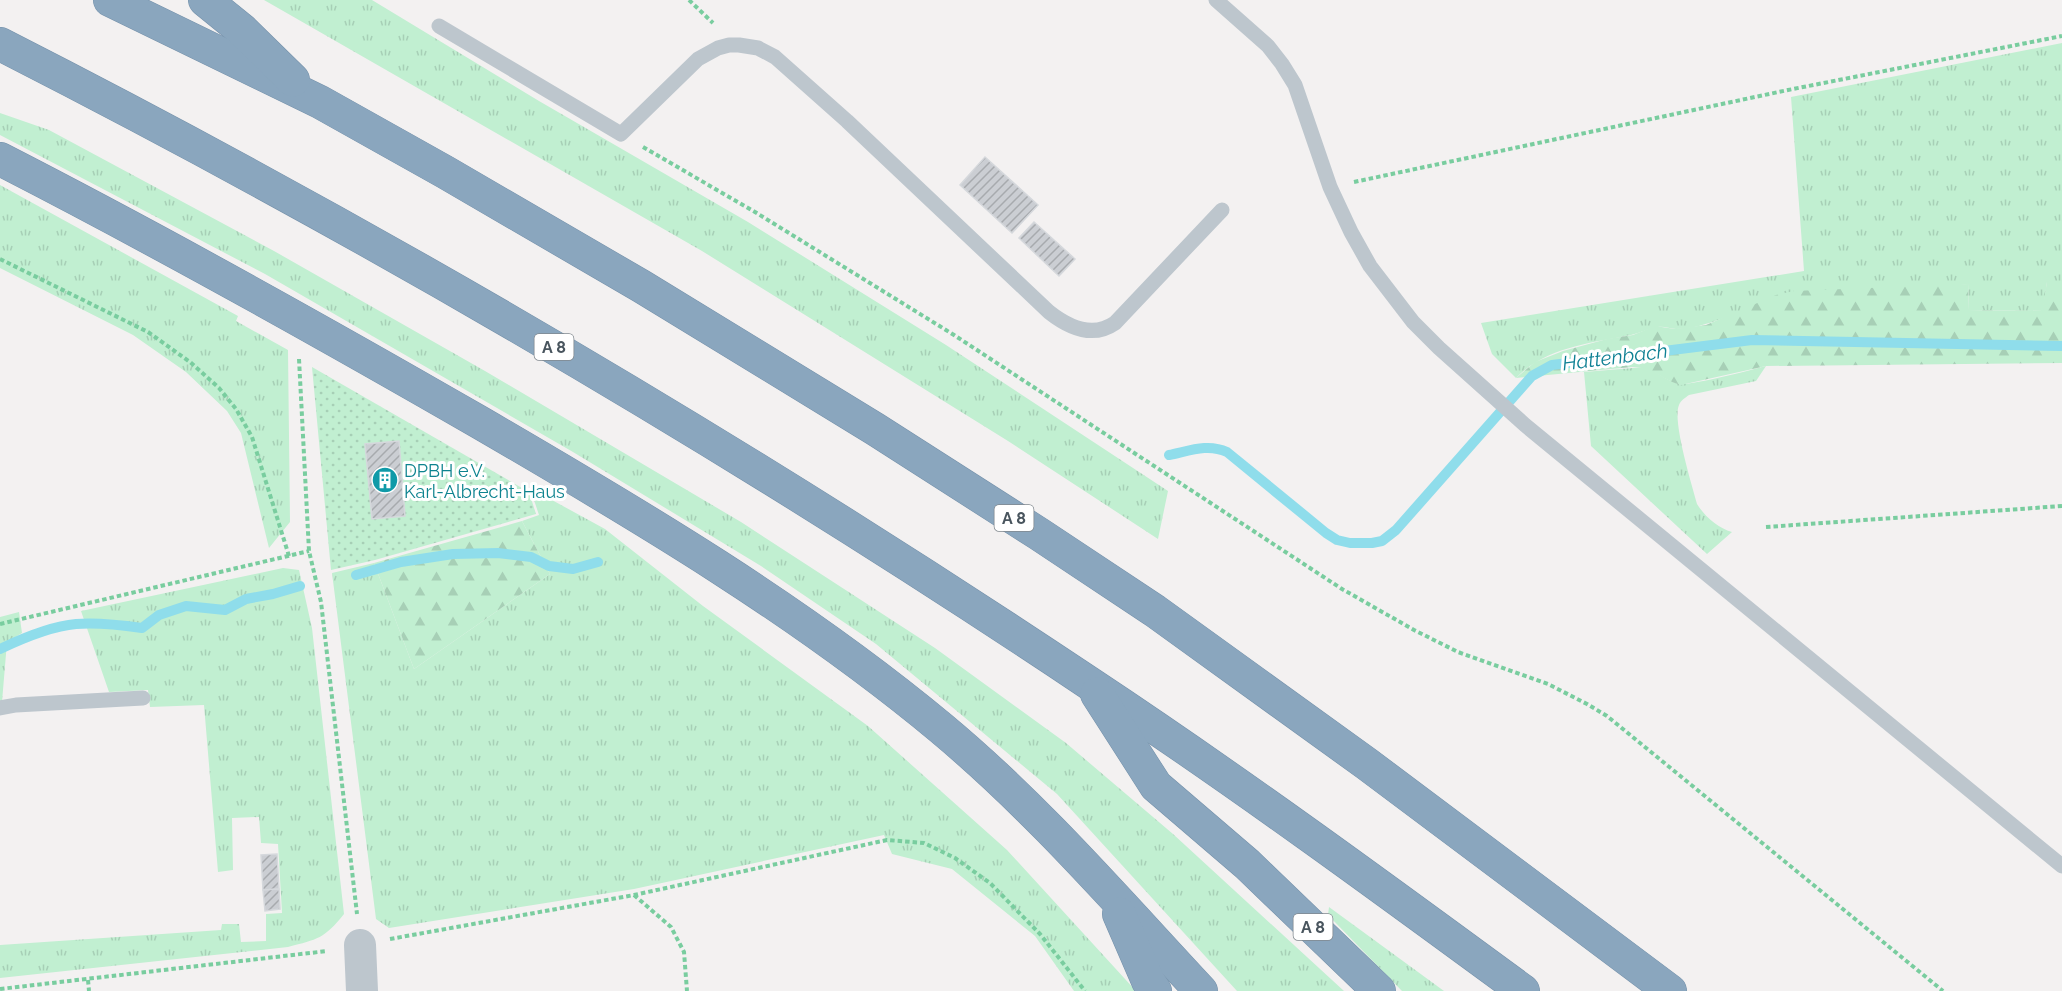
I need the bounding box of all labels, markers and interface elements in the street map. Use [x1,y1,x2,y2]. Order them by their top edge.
road number: A 8 [534,334,574,360]
water label: Hattenbach [1561,339,1669,375]
place label: DPBH e.V. Karl-Albrecht-Haus [404,460,565,502]
building icon: DPBH e.V. Karl-Albrecht-Haus [370,465,400,495]
road number: A 8 [994,505,1034,531]
road number: A 8 [1294,914,1332,940]

